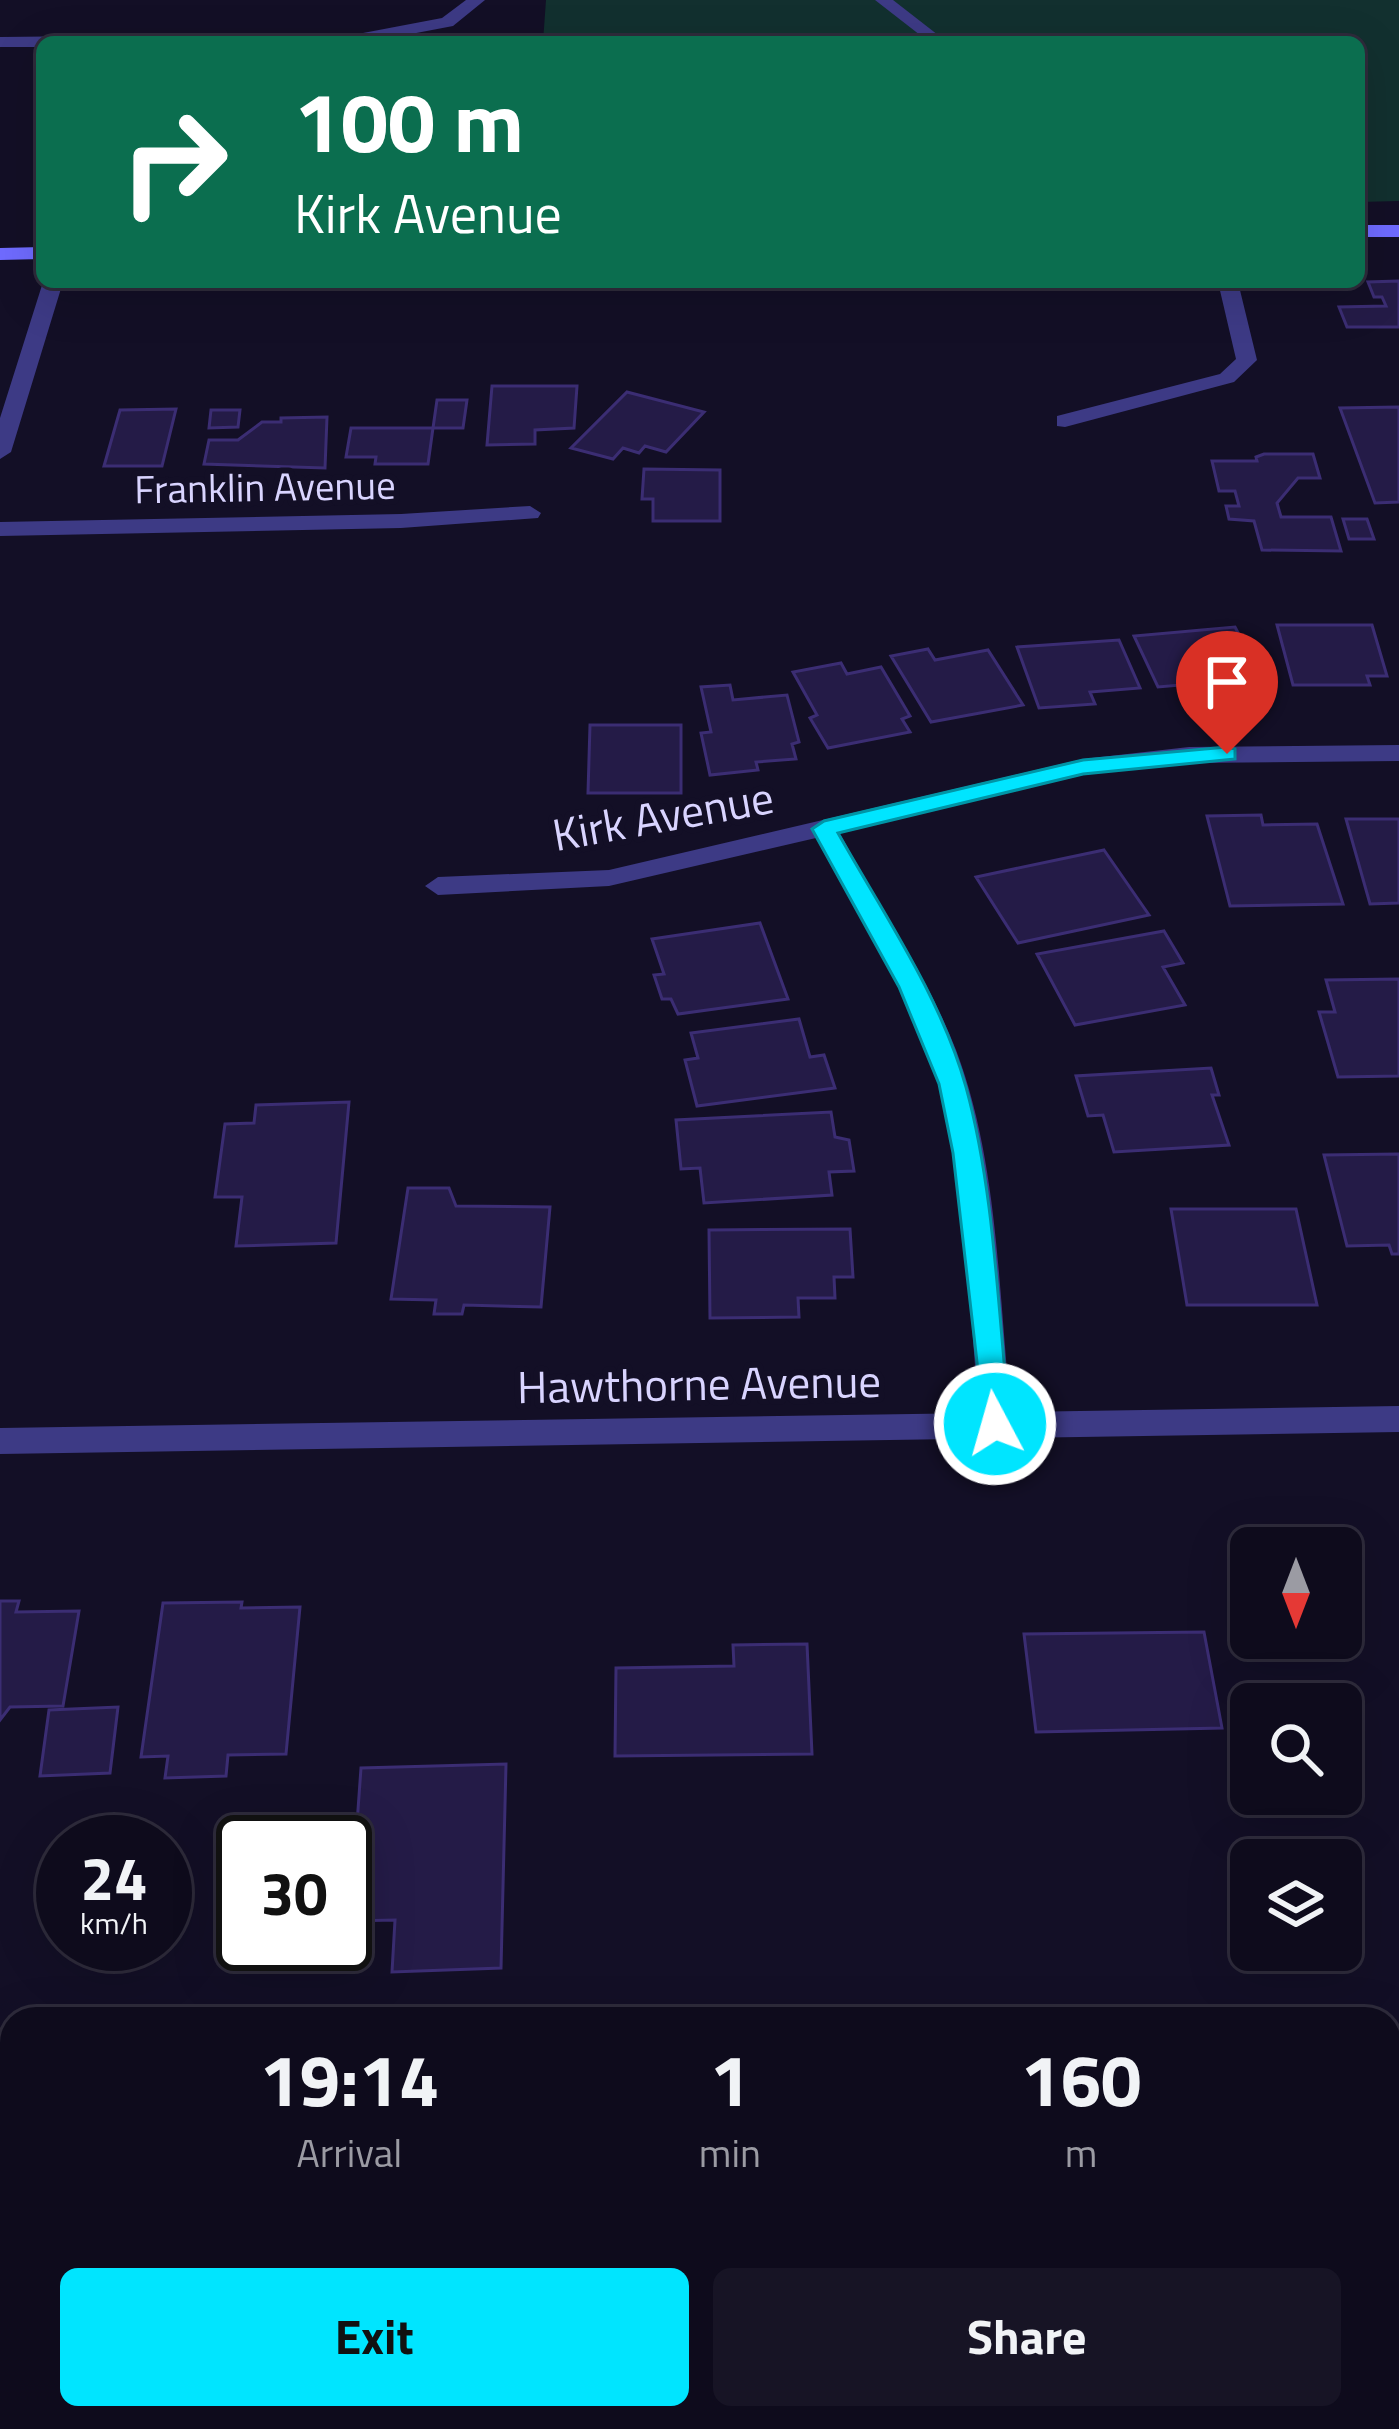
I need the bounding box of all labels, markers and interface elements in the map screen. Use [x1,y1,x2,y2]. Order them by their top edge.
text: 100 m [294,57,524,185]
icon: right [96,84,252,240]
text: Kirk Avenue [294,172,562,254]
street label: Franklin Avenue [134,455,396,518]
pin [1176,631,1278,754]
icon: arrive [1194,649,1260,715]
street label: Kirk Avenue [547,762,779,868]
street label: Hawthorne Avenue [516,1346,882,1420]
position arrow [932,1361,1058,1487]
north arrow [1230,1527,1362,1659]
map controls [1230,1527,1362,1971]
button: search [1230,1683,1362,1815]
speed limit sign: 30 [216,1815,372,1971]
text: 24 [80,1832,148,1923]
button: layers [1230,1839,1362,1971]
text: km/h [80,1900,148,1946]
text: 19:14 [260,2024,439,2134]
text: 1 [710,2024,750,2134]
text: 160 [1020,2024,1141,2134]
text: Arrival [297,2123,402,2182]
text: min [699,2123,761,2182]
text: m [1065,2123,1097,2182]
button: Exit [60,2268,689,2406]
button: Share [713,2268,1341,2406]

